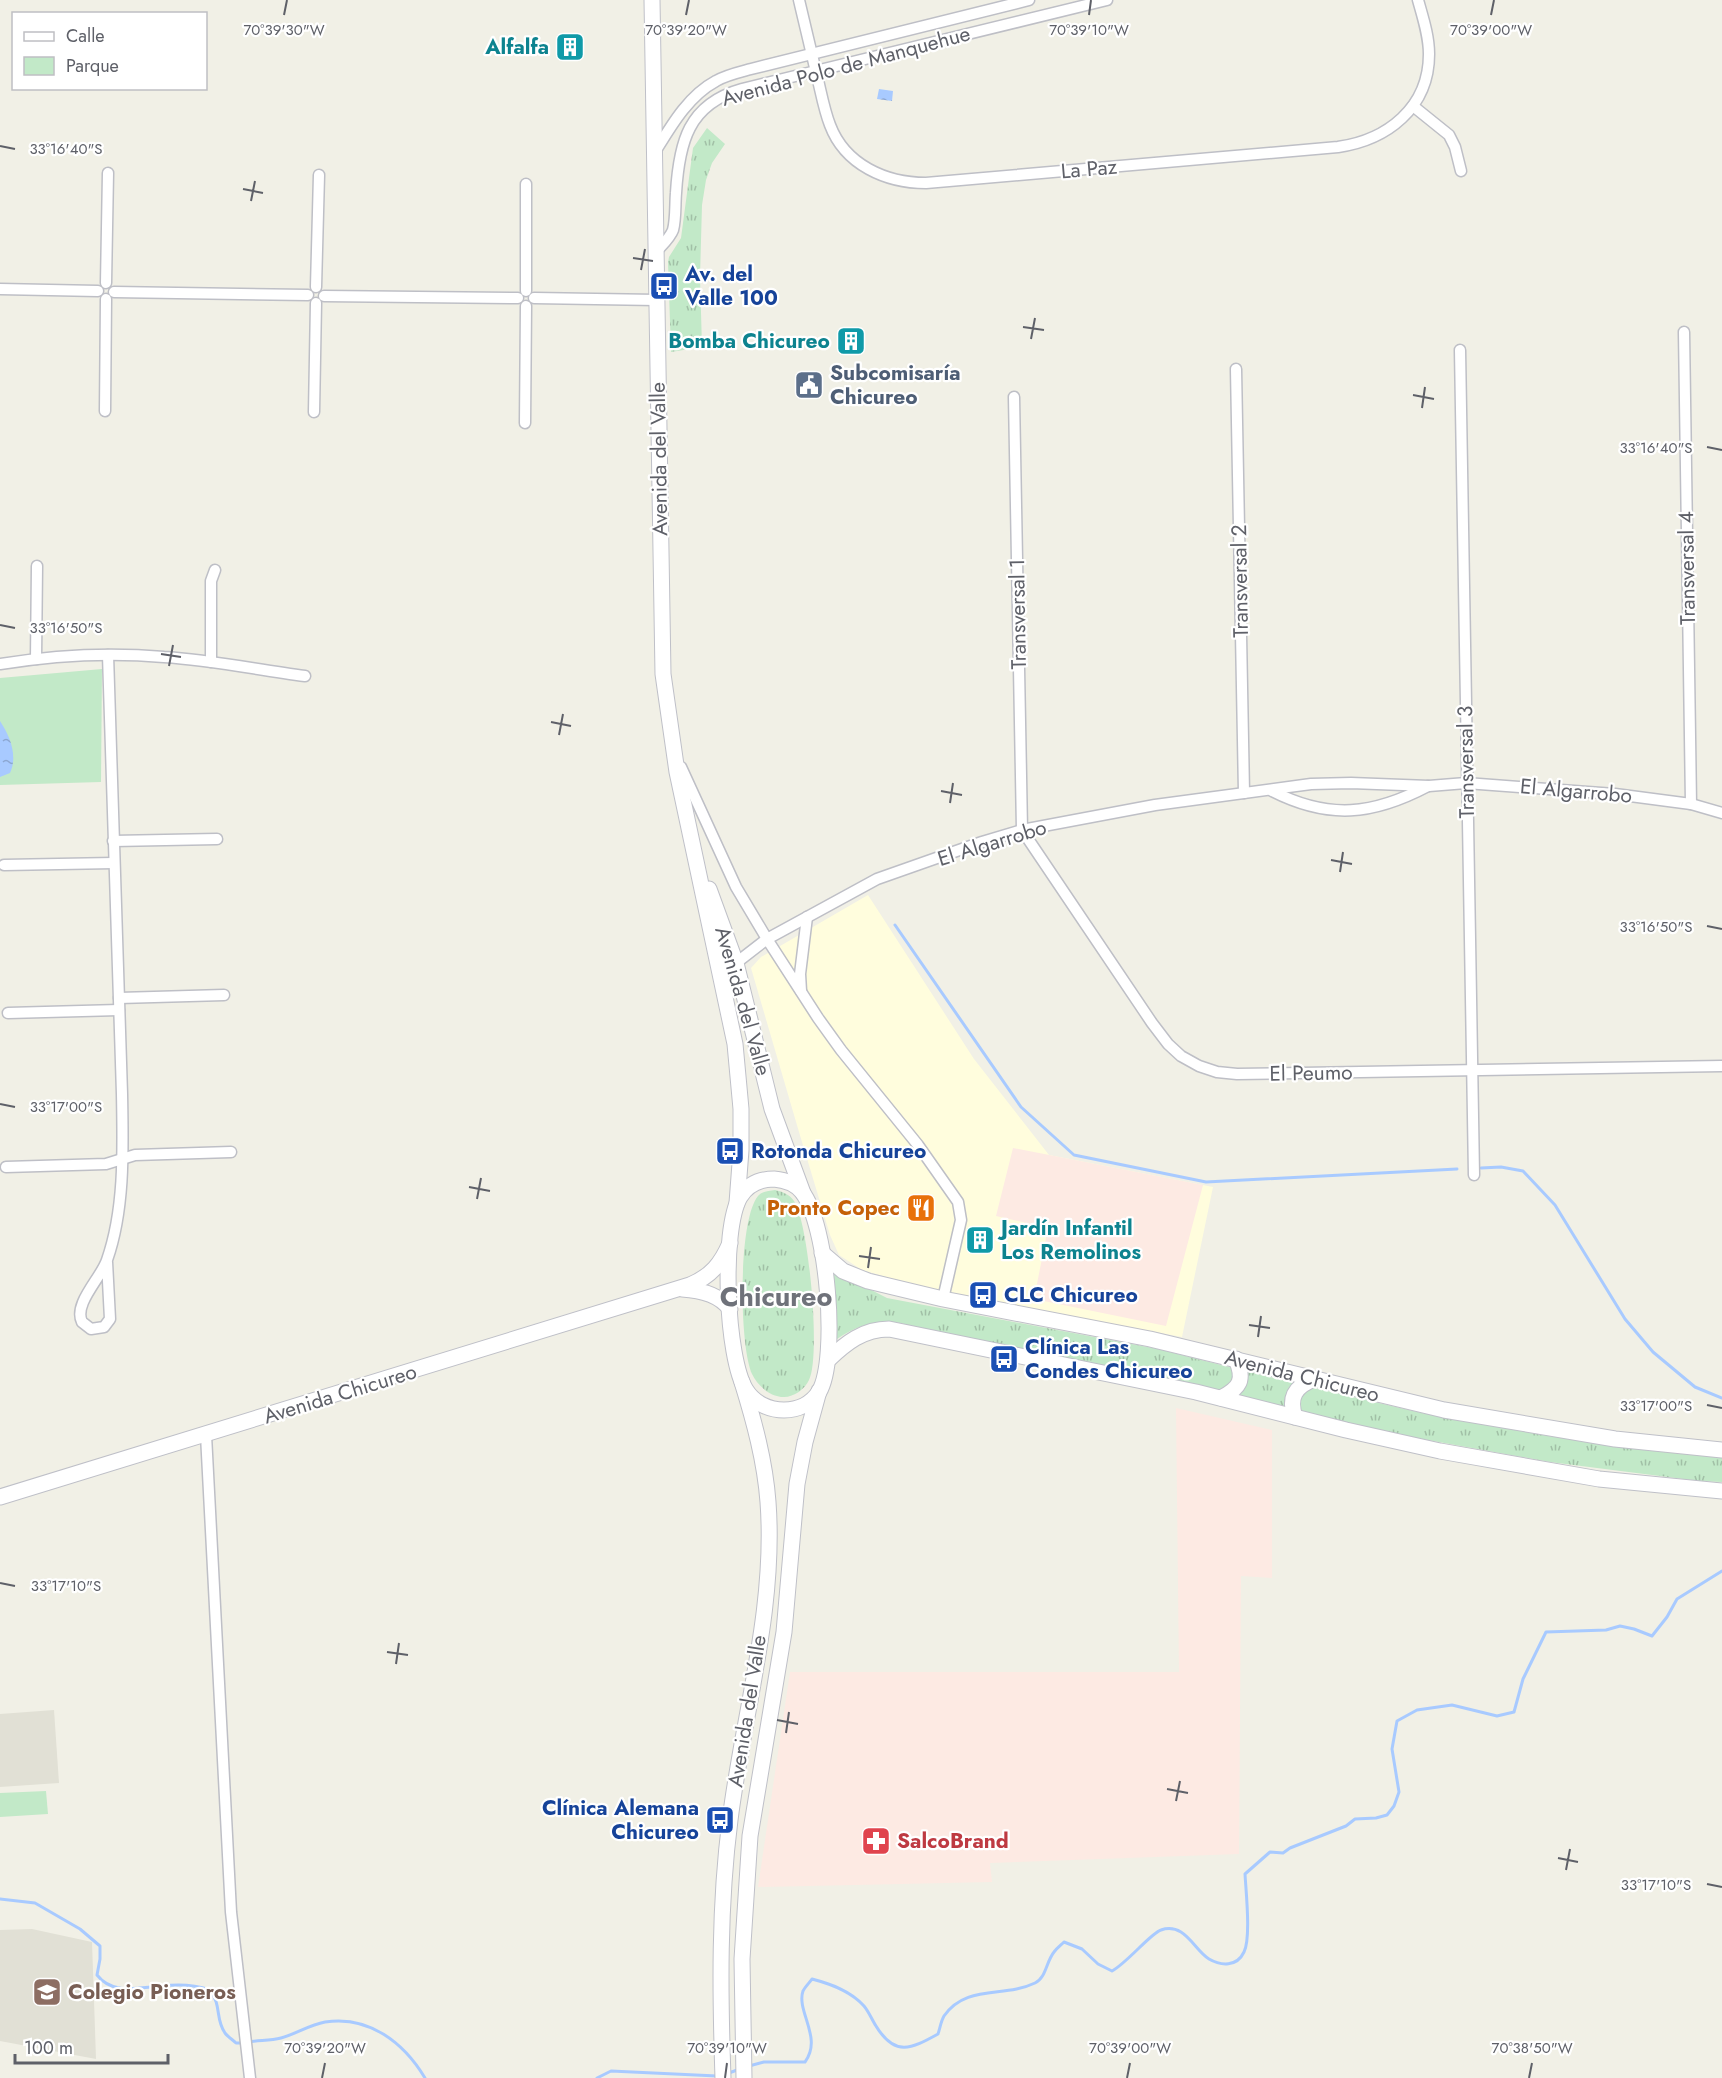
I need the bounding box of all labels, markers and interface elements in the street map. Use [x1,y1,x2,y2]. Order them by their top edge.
legend [12,12,207,90]
street label: Avenida Polo de Manquehue [718,18,974,114]
text: 70°39'30"W [243,19,325,41]
text: 70°39'20"W [645,19,727,41]
text: 70°39'10"W [1049,19,1129,41]
text: 70°39'00"W [1450,19,1532,41]
text: Calle [66,23,105,49]
building icon: Alfalfa [554,31,586,63]
place label: Alfalfa [484,32,549,62]
text: Parque [66,53,119,79]
text: 33°16'40"S [29,138,103,160]
street label: La Paz [1060,152,1119,186]
place label: Av. del Valle 100 [684,259,778,313]
bus stop icon: Av. del Valle 100 [648,270,680,302]
building icon: Bomba Chicureo [835,325,867,357]
place label: Bomba Chicureo [668,326,830,356]
place label: Subcomisaría Chicureo [830,358,961,412]
public building icon: Subcomisaría Chicureo [793,369,825,401]
street label: Avenida del Valle [643,382,675,536]
text: 33°16'40"S [1619,437,1693,459]
street label: Transversal 4 [1671,511,1703,625]
street label: Transversal 2 [1224,524,1256,638]
street label: Transversal 1 [1002,558,1034,670]
text: 33°16'50"S [30,617,102,639]
street label: Transversal 3 [1450,705,1482,819]
street label: El Algarrobo [1519,771,1633,811]
street label: El Algarrobo [934,812,1050,874]
text: 33°16'50"S [1620,916,1692,938]
street label: Avenida del Valle [707,923,779,1079]
street label: El Peumo [1269,1057,1353,1089]
text: 33°17'00"S [30,1096,102,1118]
bus stop icon: Rotonda Chicureo [714,1135,746,1167]
place label: Rotonda Chicureo [751,1136,926,1166]
restaurant icon: Pronto Copec [905,1192,937,1224]
place label: Pronto Copec [767,1193,900,1223]
place label: Jardín Infantil Los Remolinos [997,1213,1142,1267]
building icon: Jardín Infantil Los Remolinos [964,1224,996,1256]
district label: Chicureo [720,1277,832,1316]
bus stop icon: CLC Chicureo [967,1279,999,1311]
place label: CLC Chicureo [1004,1280,1138,1310]
place label: Clínica Las Condes Chicureo [1025,1332,1193,1386]
street label: Avenida Chicureo [1221,1342,1383,1410]
bus stop icon: Clínica Las Condes Chicureo [988,1343,1020,1375]
street label: Avenida Chicureo [260,1356,420,1432]
text: 33°17'00"S [1620,1395,1692,1417]
text: 33°17'10"S [31,1575,101,1597]
street label: Avenida del Valle [720,1633,774,1789]
place label: Clínica Alemana Chicureo [542,1793,699,1847]
bus stop icon: Clínica Alemana Chicureo [704,1804,736,1836]
pharmacy icon: SalcoBrand [860,1825,892,1857]
place label: SalcoBrand [897,1826,1009,1856]
text: 33°17'10"S [1621,1874,1691,1896]
school or university icon: Colegio Pioneros [31,1976,63,2008]
place label: Colegio Pioneros [68,1977,236,2007]
scale bar [15,2027,168,2065]
text: 100 m [24,2035,73,2061]
text: 70°39'20"W [284,2037,366,2059]
text: 70°39'10"W [687,2037,767,2059]
text: 70°39'00"W [1089,2037,1171,2059]
text: 70°38'50"W [1492,2037,1573,2059]

